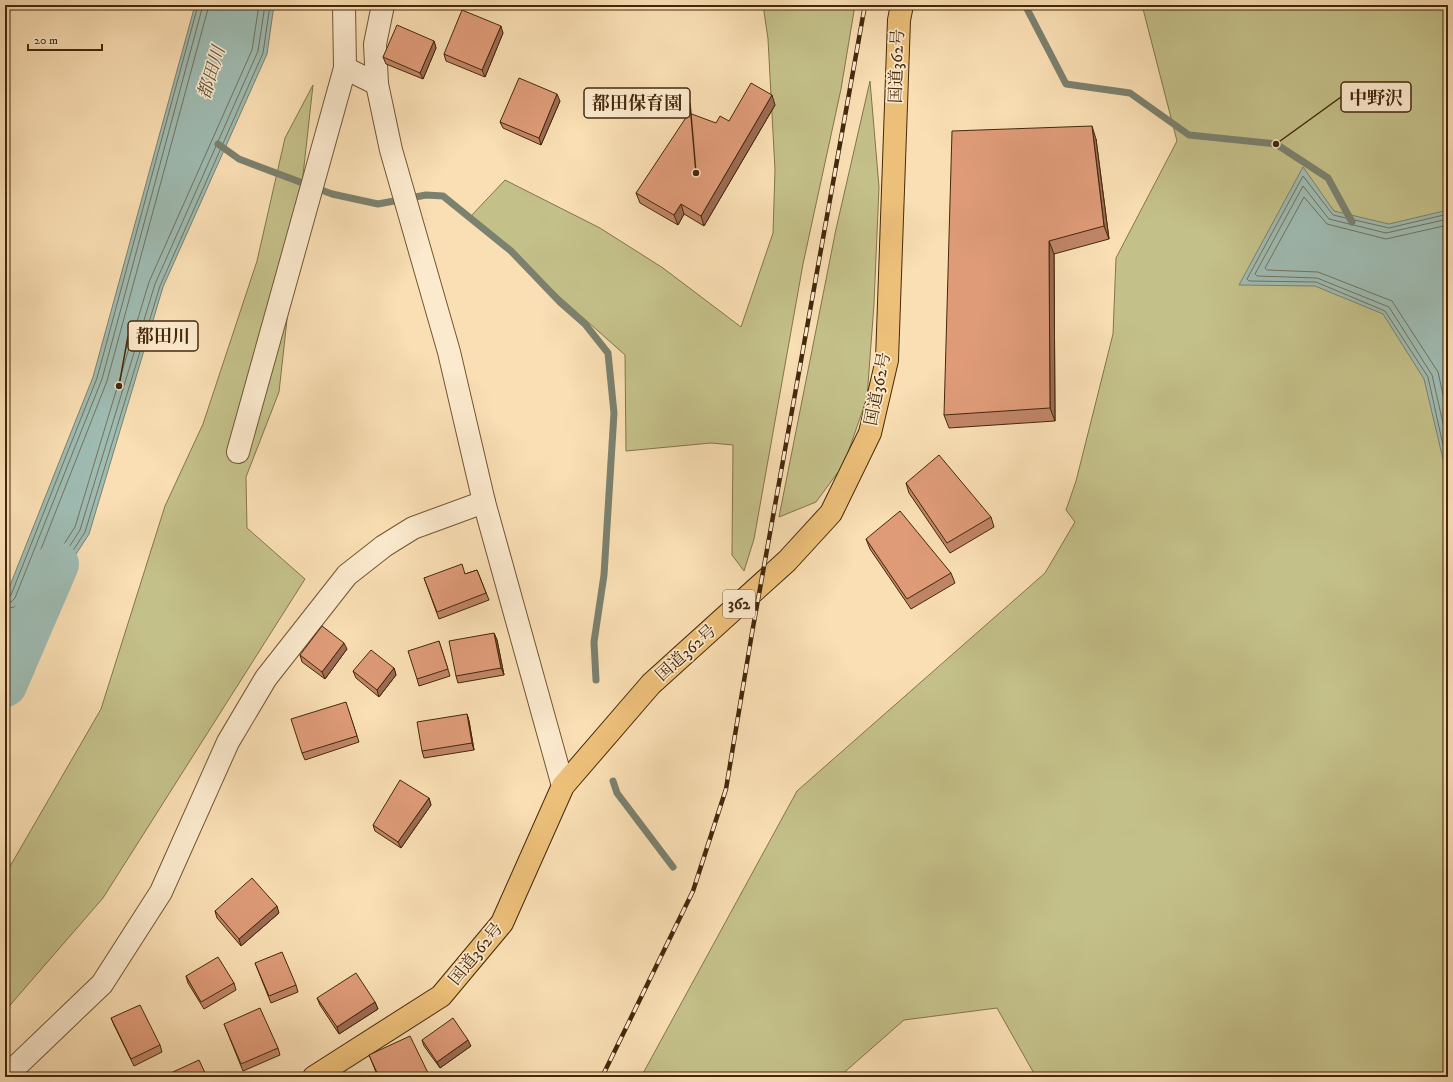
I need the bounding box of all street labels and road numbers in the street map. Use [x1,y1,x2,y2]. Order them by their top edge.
street label: 国道362号 [885,28,909,104]
street label: 国道362号 [860,350,896,428]
road number: 362 [723,590,755,618]
street label: 国道362号 [651,620,721,686]
street label: 国道362号 [444,918,508,990]

